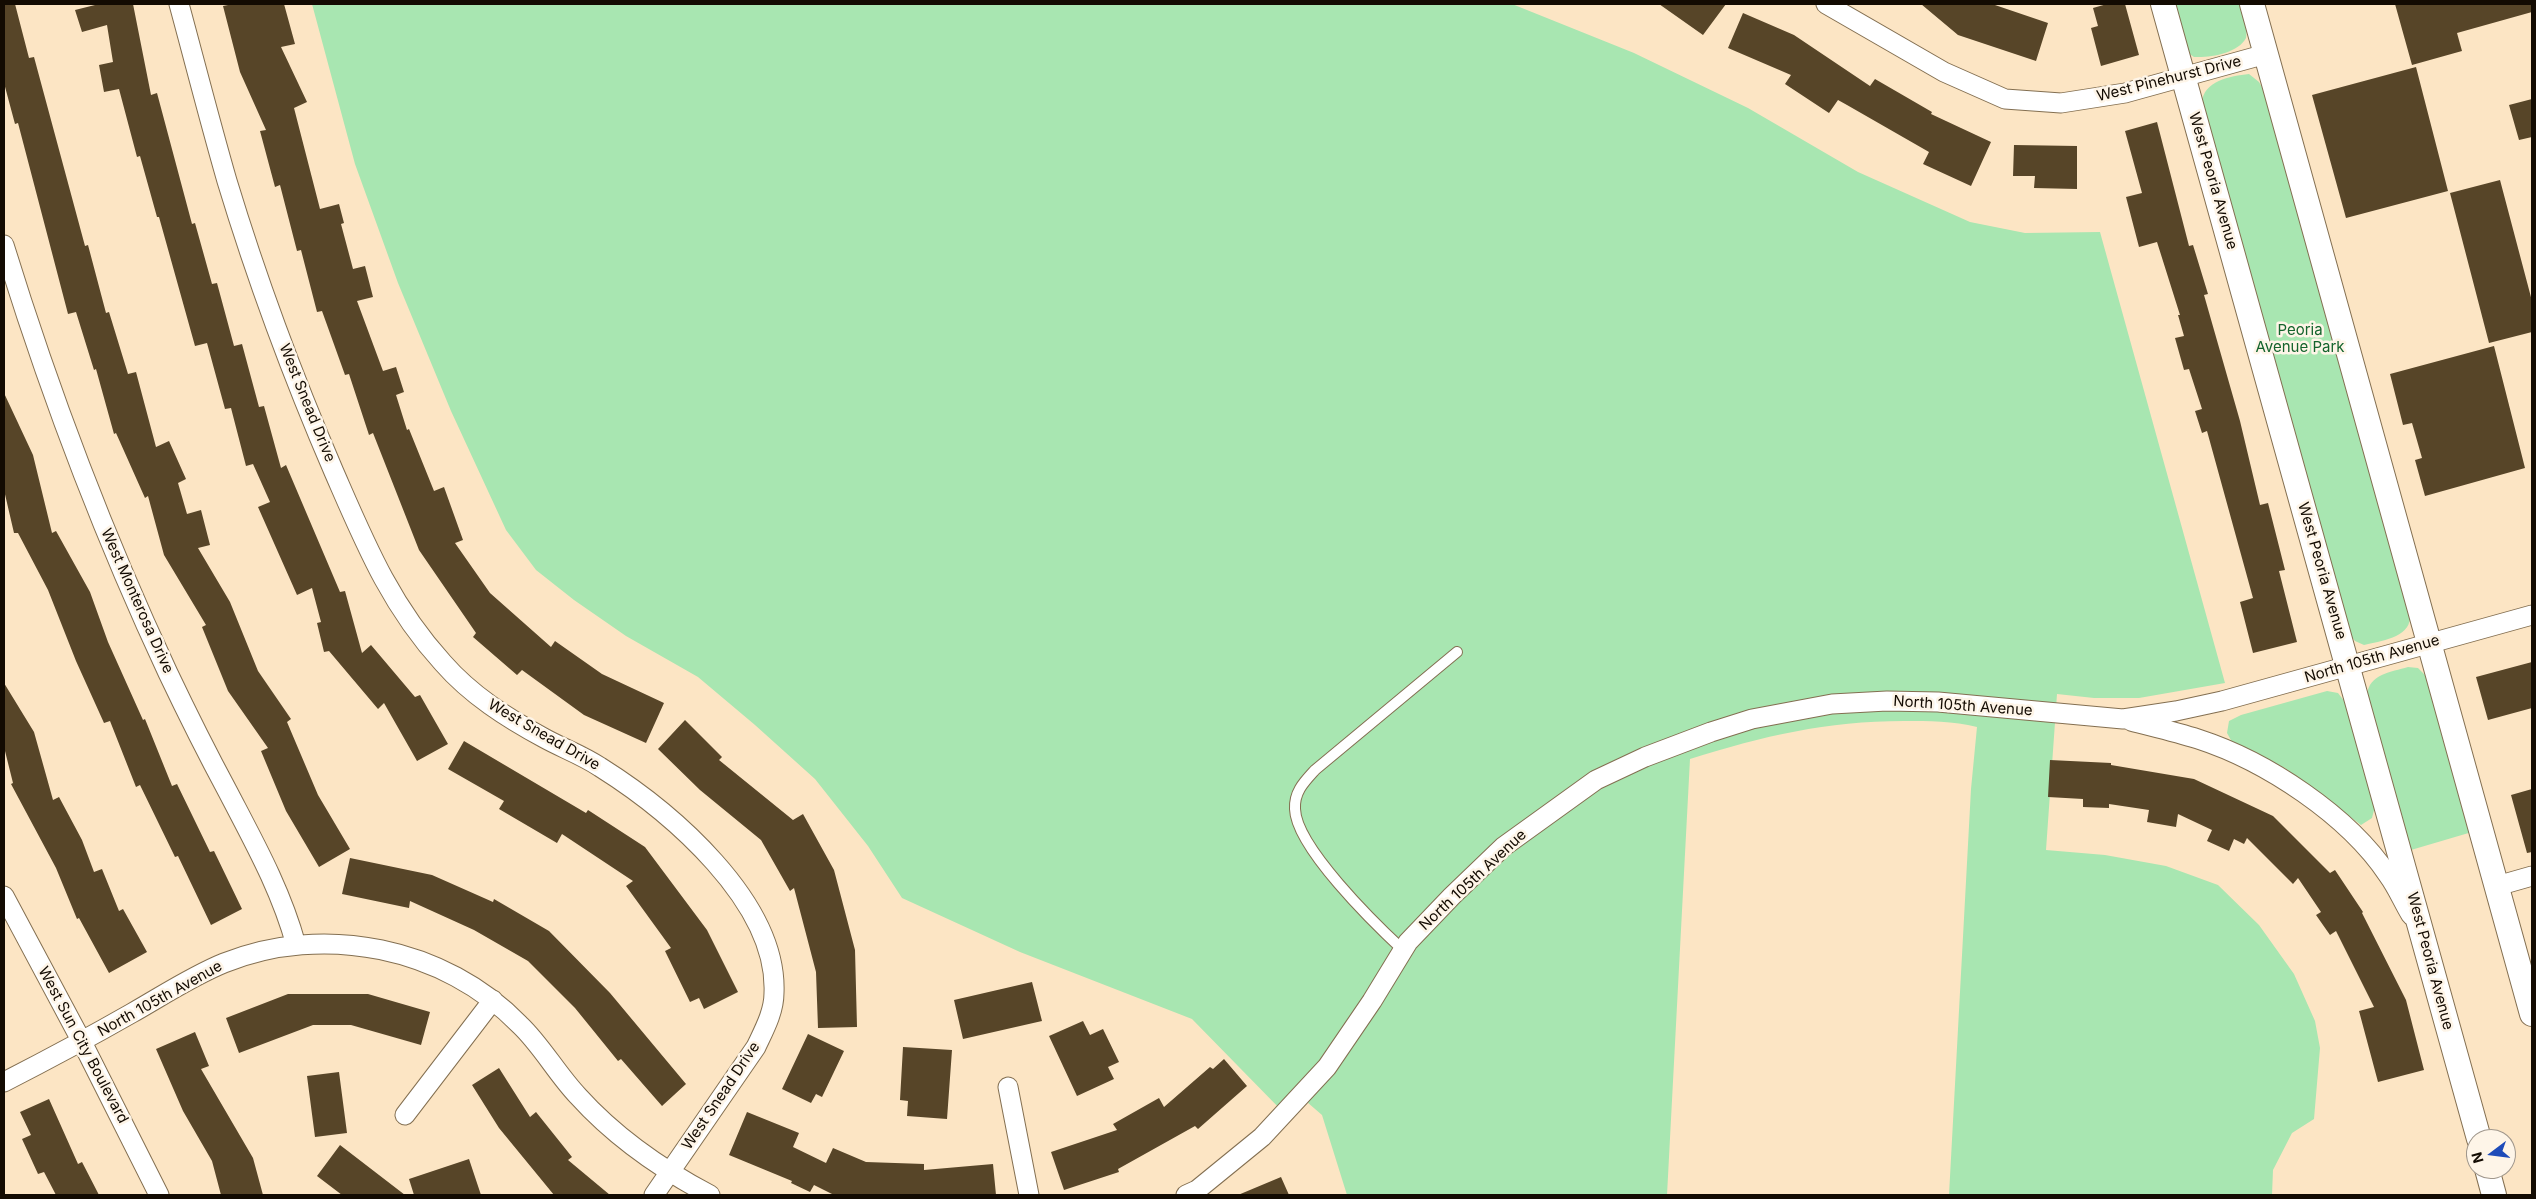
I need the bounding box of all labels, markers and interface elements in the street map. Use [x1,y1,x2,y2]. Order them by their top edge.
street label: West Pinehurst Drive [2095,52,2243,106]
street label: West Peoria Avenue [2185,110,2241,252]
park label: Peoria Avenue Park [2255,321,2345,356]
street label: West Snead Drive [275,341,339,465]
street label: West Peoria Avenue [2294,500,2350,642]
street label: West Monterosa Drive [97,526,177,676]
street label: North 105th Avenue [2302,631,2442,687]
street label: North 105th Avenue [1893,692,2033,720]
street label: West Snead Drive [485,696,603,774]
street label: North 105th Avenue [1416,826,1530,934]
street label: West Peoria Avenue [2403,890,2457,1032]
street label: North 105th Avenue [95,957,225,1041]
street label: West Sun City Boulevard [34,964,132,1126]
street label: West Snead Drive [678,1039,764,1153]
north arrow [2466,1129,2516,1179]
text: N [2467,1150,2487,1165]

